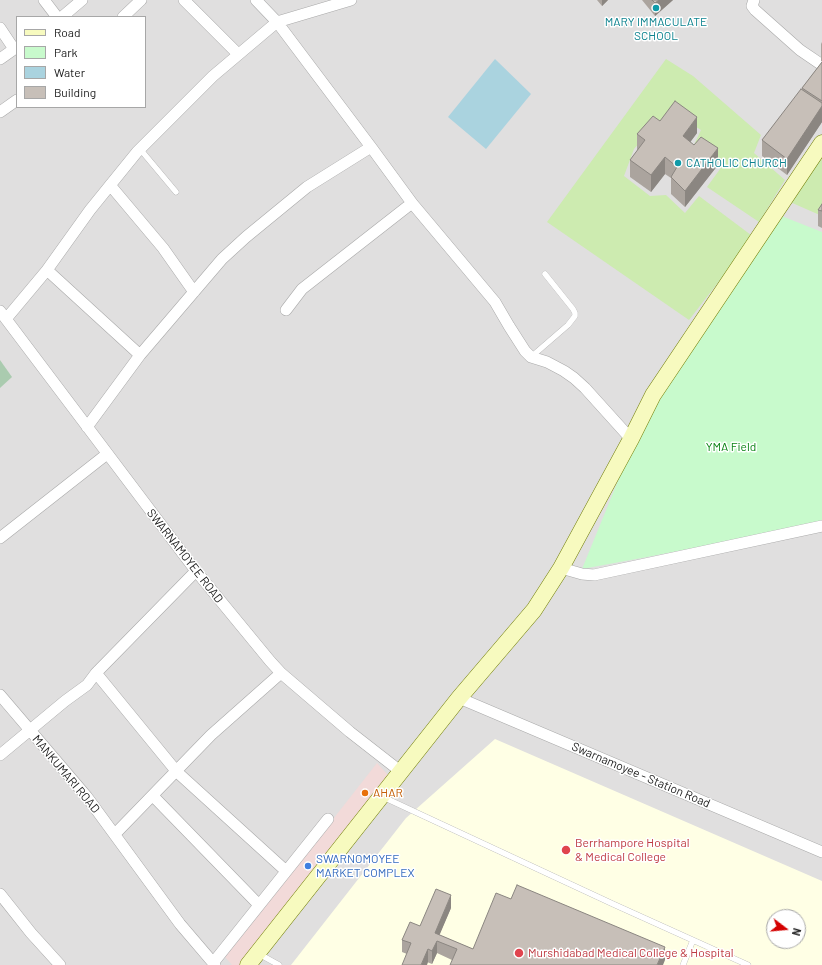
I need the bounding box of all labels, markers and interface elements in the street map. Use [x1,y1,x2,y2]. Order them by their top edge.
marker: MARY IMMACULATE SCHOOL [651,3,661,13]
place label: MARY IMMACULATE SCHOOL [605,15,707,43]
legend [16,16,146,108]
text: Road [54,25,81,39]
text: Park [54,45,78,59]
text: Water [54,65,85,79]
text: Building [54,85,96,99]
place label: CATHOLIC CHURCH [686,156,787,170]
marker: CATHOLIC CHURCH [673,158,683,168]
park label: YMA Field [706,440,756,454]
street label: SWARNAMOYEE ROAD [144,506,226,606]
street label: MANKUMARI ROAD [29,732,103,816]
street label: Swarnamoyee - Station Road [569,739,713,811]
place label: AHAR [373,786,403,800]
marker: AHAR [360,788,370,798]
place label: Berrhampore Hospital & Medical College [575,836,689,864]
marker: Berrhampore Hospital & Medical College [560,844,572,856]
place label: SWARNOMOYEE MARKET COMPLEX [316,852,415,880]
marker: SWARNOMOYEE MARKET COMPLEX [303,861,313,871]
north arrow [766,909,806,949]
text: N [790,927,804,937]
place label: Murshidabad Medical College & Hospital [528,946,733,960]
marker: Murshidabad Medical College & Hospital [513,947,525,959]

